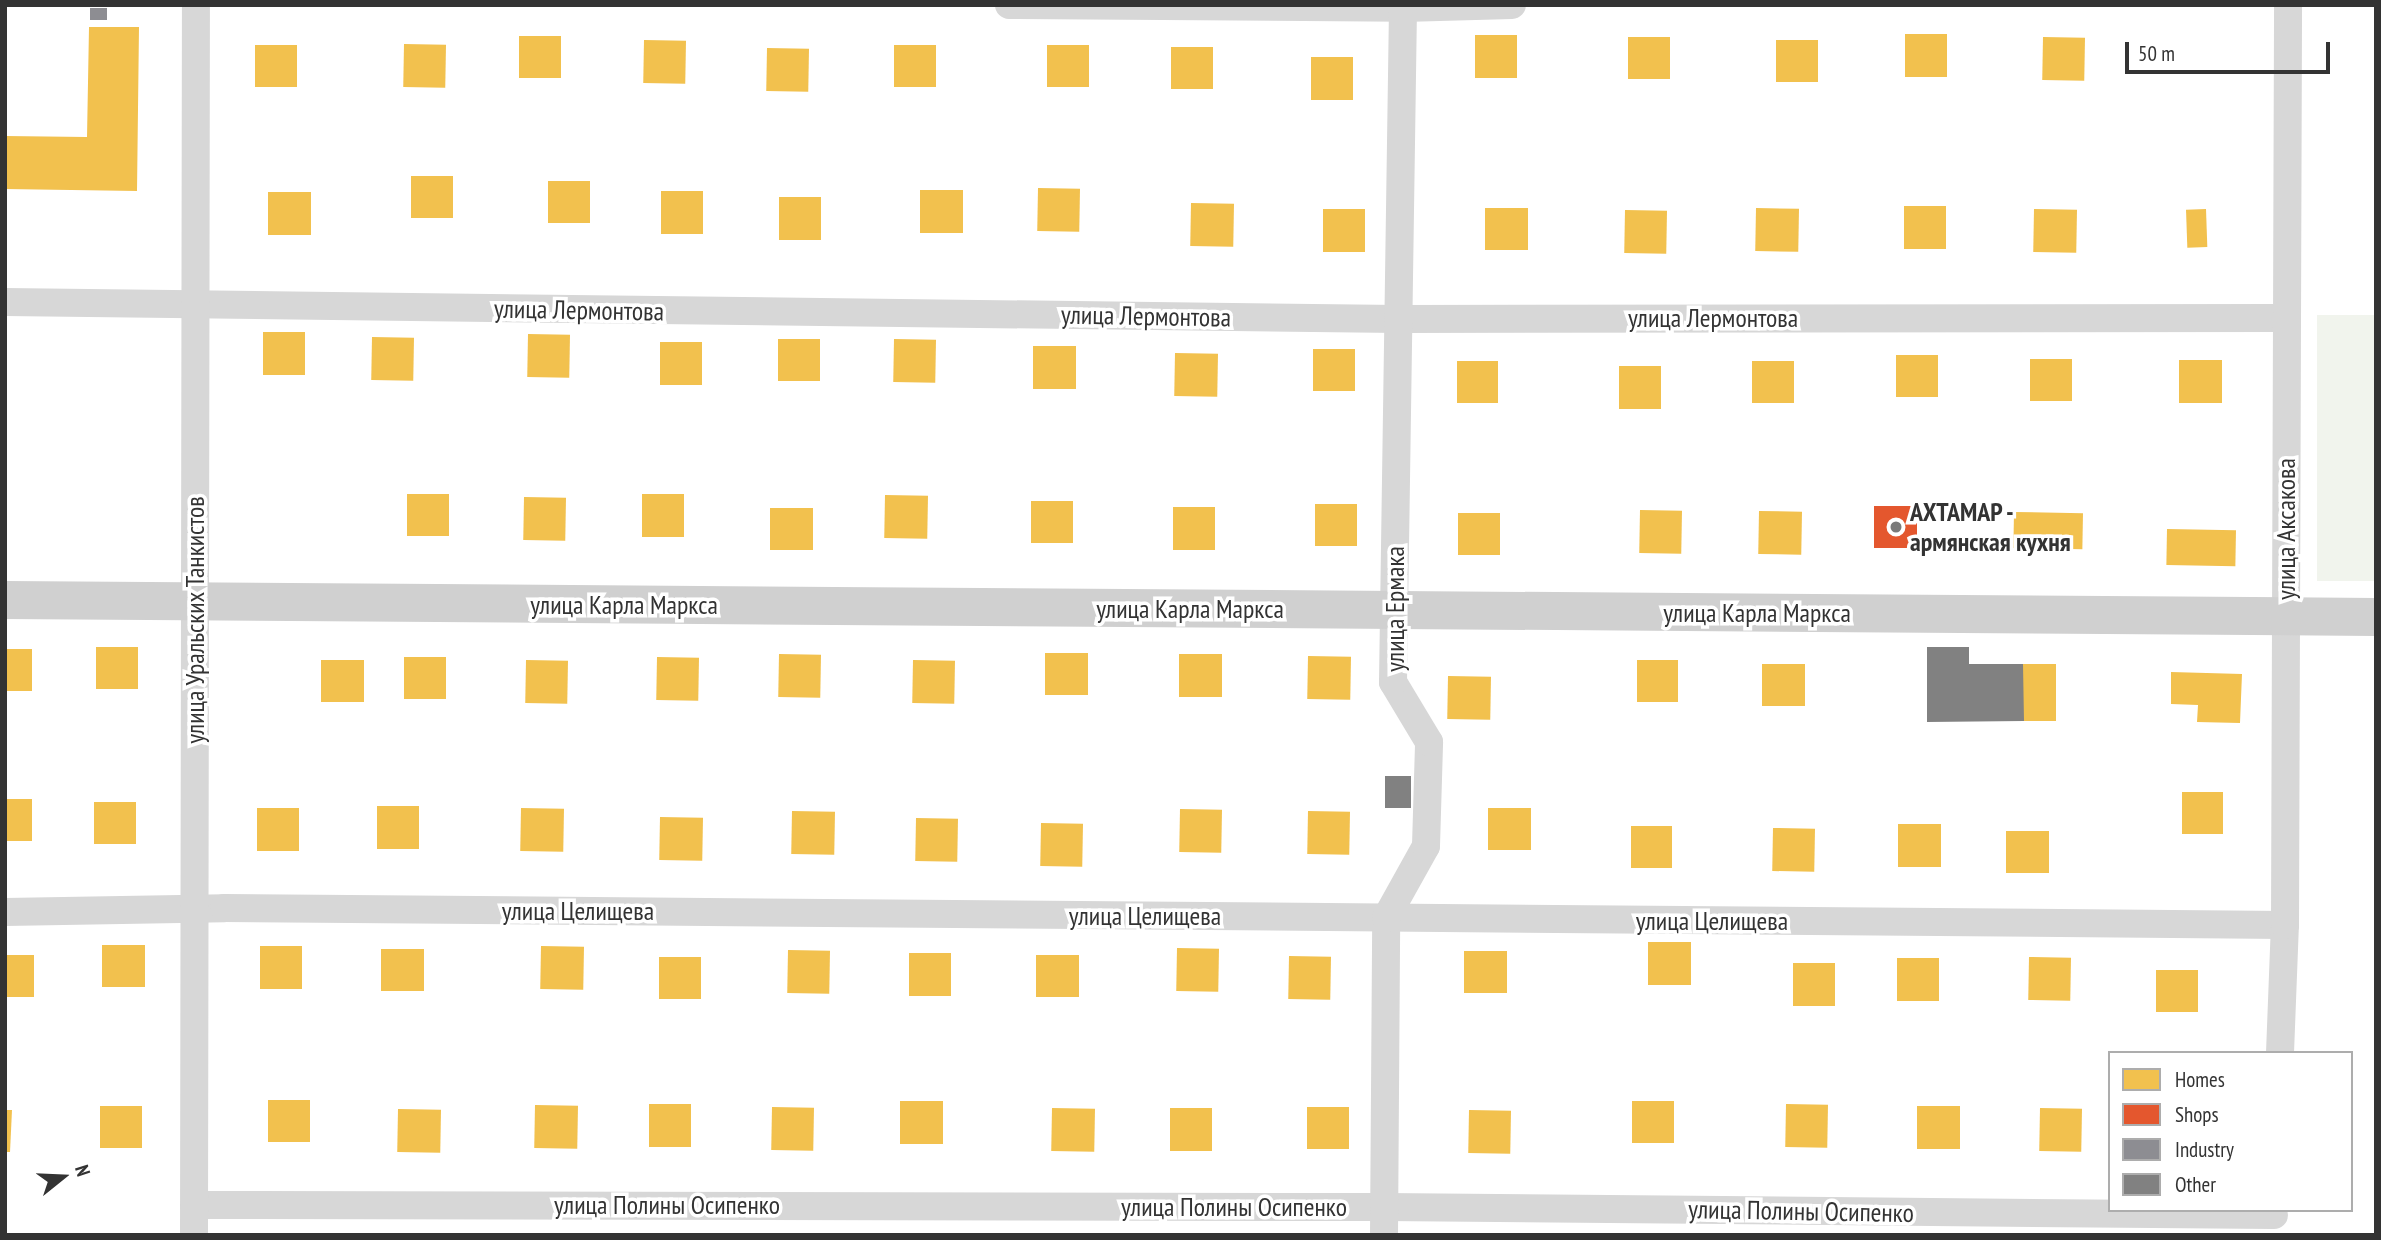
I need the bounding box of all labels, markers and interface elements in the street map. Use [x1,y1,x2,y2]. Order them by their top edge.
scale bar [2129,28,2334,72]
text: 50 m [2138,40,2175,67]
street label: улица Лермонтова [494,293,664,327]
street label: улица Лермонтова [1061,299,1231,333]
street label: улица Лермонтова [1628,302,1798,334]
street label: улица Аксакова [2270,458,2302,600]
street label: улица Уральских Танкистов [179,495,211,745]
place label: АХТАМАР - армянская кухня [1910,496,2071,558]
marker: АХТАМАР - армянская кухня [1888,519,1904,535]
street label: улица Ермака [1379,546,1411,672]
street label: улица Карла Маркса [530,589,718,621]
street label: улица Карла Маркса [1096,593,1284,625]
street label: улица Карла Маркса [1663,597,1851,629]
street label: улица Целищева [502,895,654,927]
street label: улица Целищева [1069,900,1221,932]
street label: улица Целищева [1636,905,1788,937]
legend [2108,1051,2353,1212]
text: Homes [2175,1066,2225,1093]
text: Shops [2175,1101,2219,1128]
text: Industry [2175,1136,2234,1163]
north arrow [28,1142,98,1212]
text: N [70,1162,96,1179]
text: Other [2175,1171,2216,1198]
street label: улица Полины Осипенко [554,1189,780,1221]
street label: улица Полины Осипенко [1121,1191,1347,1223]
street label: улица Полины Осипенко [1688,1193,1914,1229]

